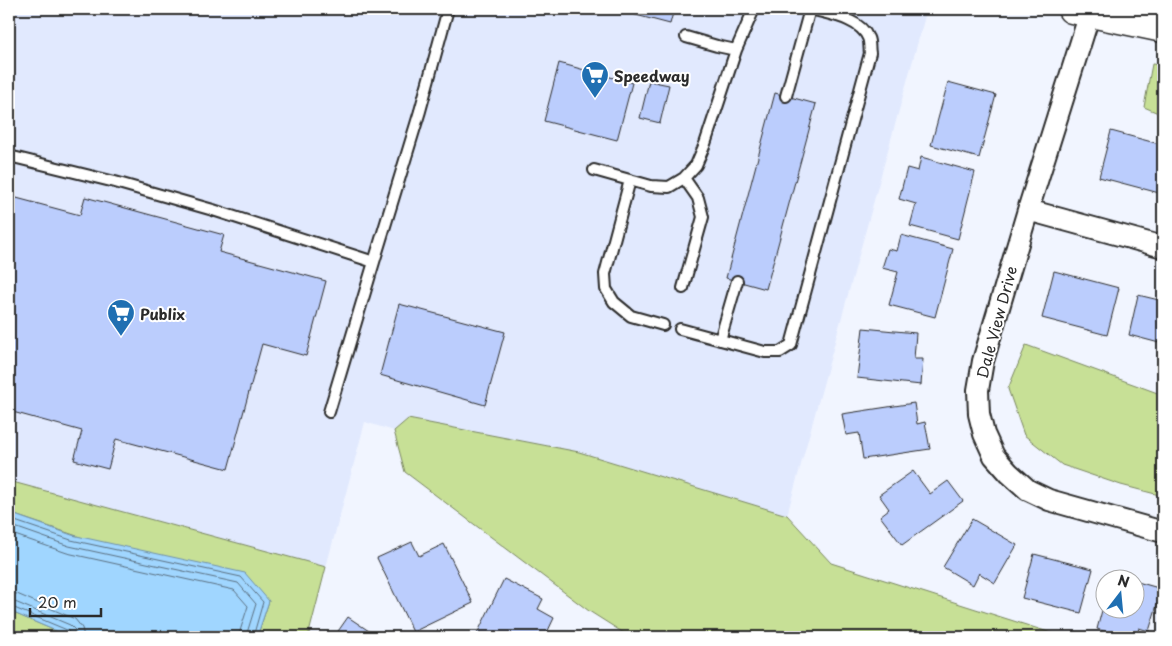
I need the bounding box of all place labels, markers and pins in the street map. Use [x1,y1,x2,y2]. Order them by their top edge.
supermarket icon: Speedway [580,60,610,99]
place label: Speedway [614,64,690,87]
supermarket icon: Publix [106,298,136,337]
place label: Publix [140,302,186,325]

